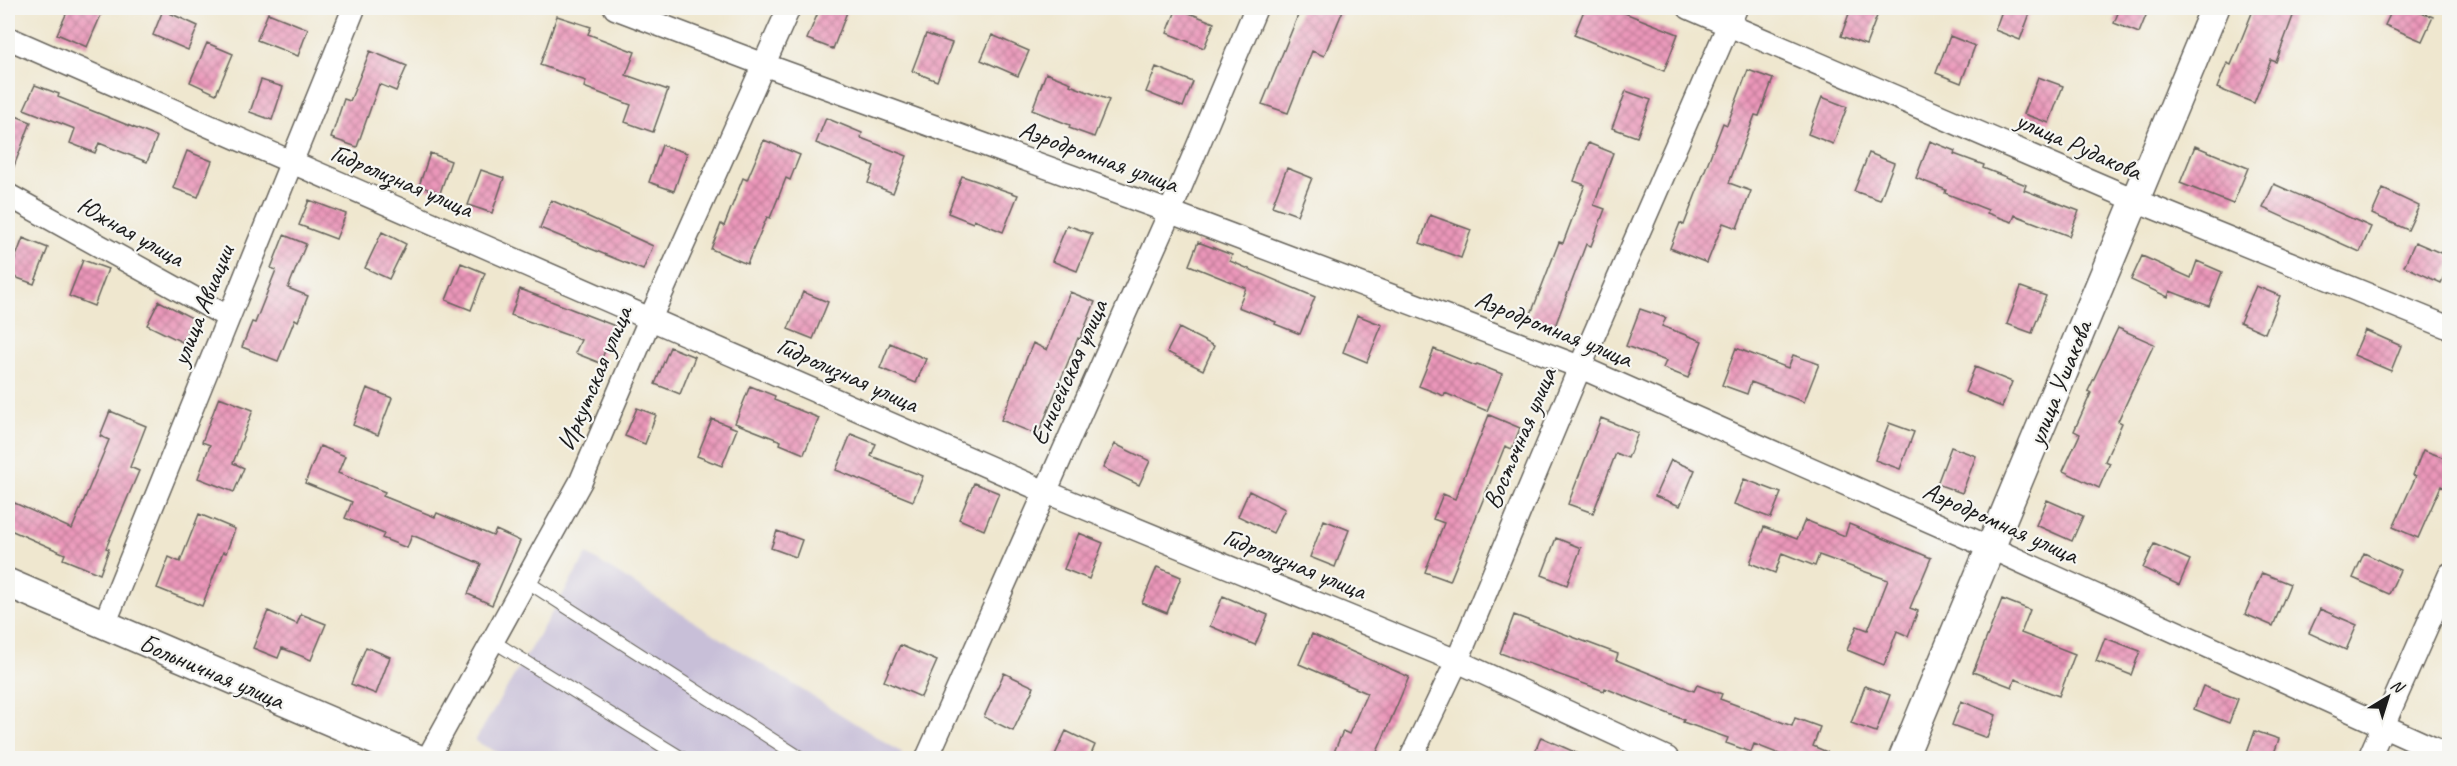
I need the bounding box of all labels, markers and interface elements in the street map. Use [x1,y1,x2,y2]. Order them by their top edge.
street label: улица Рудакова [2009,102,2148,188]
street label: Аэродромная улица [1015,113,1184,201]
street label: Гидролизная улица [325,136,479,227]
street label: Южная улица [72,189,191,275]
street label: улица Авиации [163,239,242,372]
street label: Аэродромная улица [1471,282,1639,376]
street label: Енисейская улица [1022,293,1116,450]
street label: Иркутская улица [549,299,641,455]
street label: улица Ушакова [2019,314,2100,452]
street label: Гидролизная улица [772,329,925,422]
street label: Восточная улица [1475,361,1565,514]
street label: Аэродромная улица [1918,474,2085,572]
street label: Гидролизная улица [1218,520,1373,609]
street label: Больничная улица [134,626,291,717]
north arrow [2358,667,2418,727]
text: N [2387,675,2409,699]

